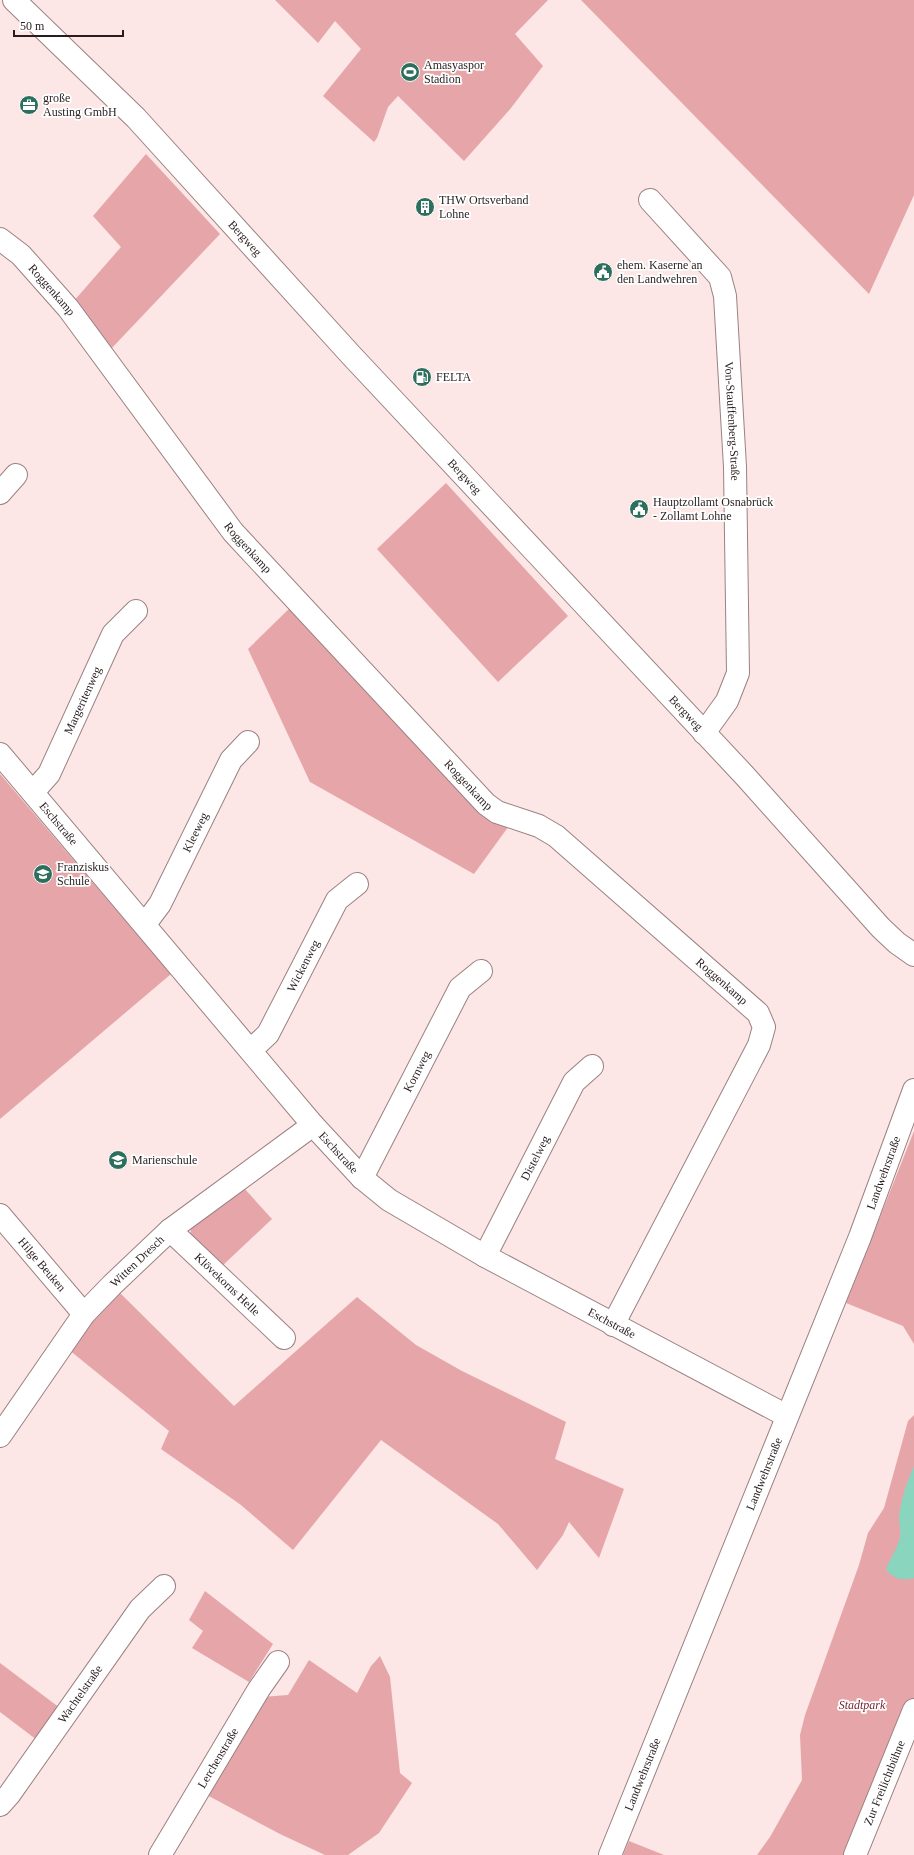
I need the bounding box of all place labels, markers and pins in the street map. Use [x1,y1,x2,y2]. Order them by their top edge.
place label: Amasyaspor Stadion [424,58,484,86]
sports icon: Amasyaspor Stadion [399,61,421,83]
place label: große Austing GmbH [43,91,117,119]
office icon: große Austing GmbH [18,94,40,116]
place label: THW Ortsverband Lohne [439,193,528,221]
building icon: THW Ortsverband Lohne [414,196,436,218]
place label: ehem. Kaserne an den Landwehren [617,258,703,286]
public building icon: ehem. Kaserne an den Landwehren [592,261,614,283]
fuel station icon: FELTA [411,366,433,388]
place label: FELTA [436,370,472,384]
place label: Hauptzollamt Osnabrück - Zollamt Lohne [653,495,773,523]
public building icon: Hauptzollamt Osnabrück - Zollamt Lohne [628,498,650,520]
place label: Franziskus Schule [57,860,109,888]
school or university icon: Franziskus Schule [32,863,54,885]
school or university icon: Marienschule [107,1149,129,1171]
place label: Marienschule [132,1153,197,1167]

